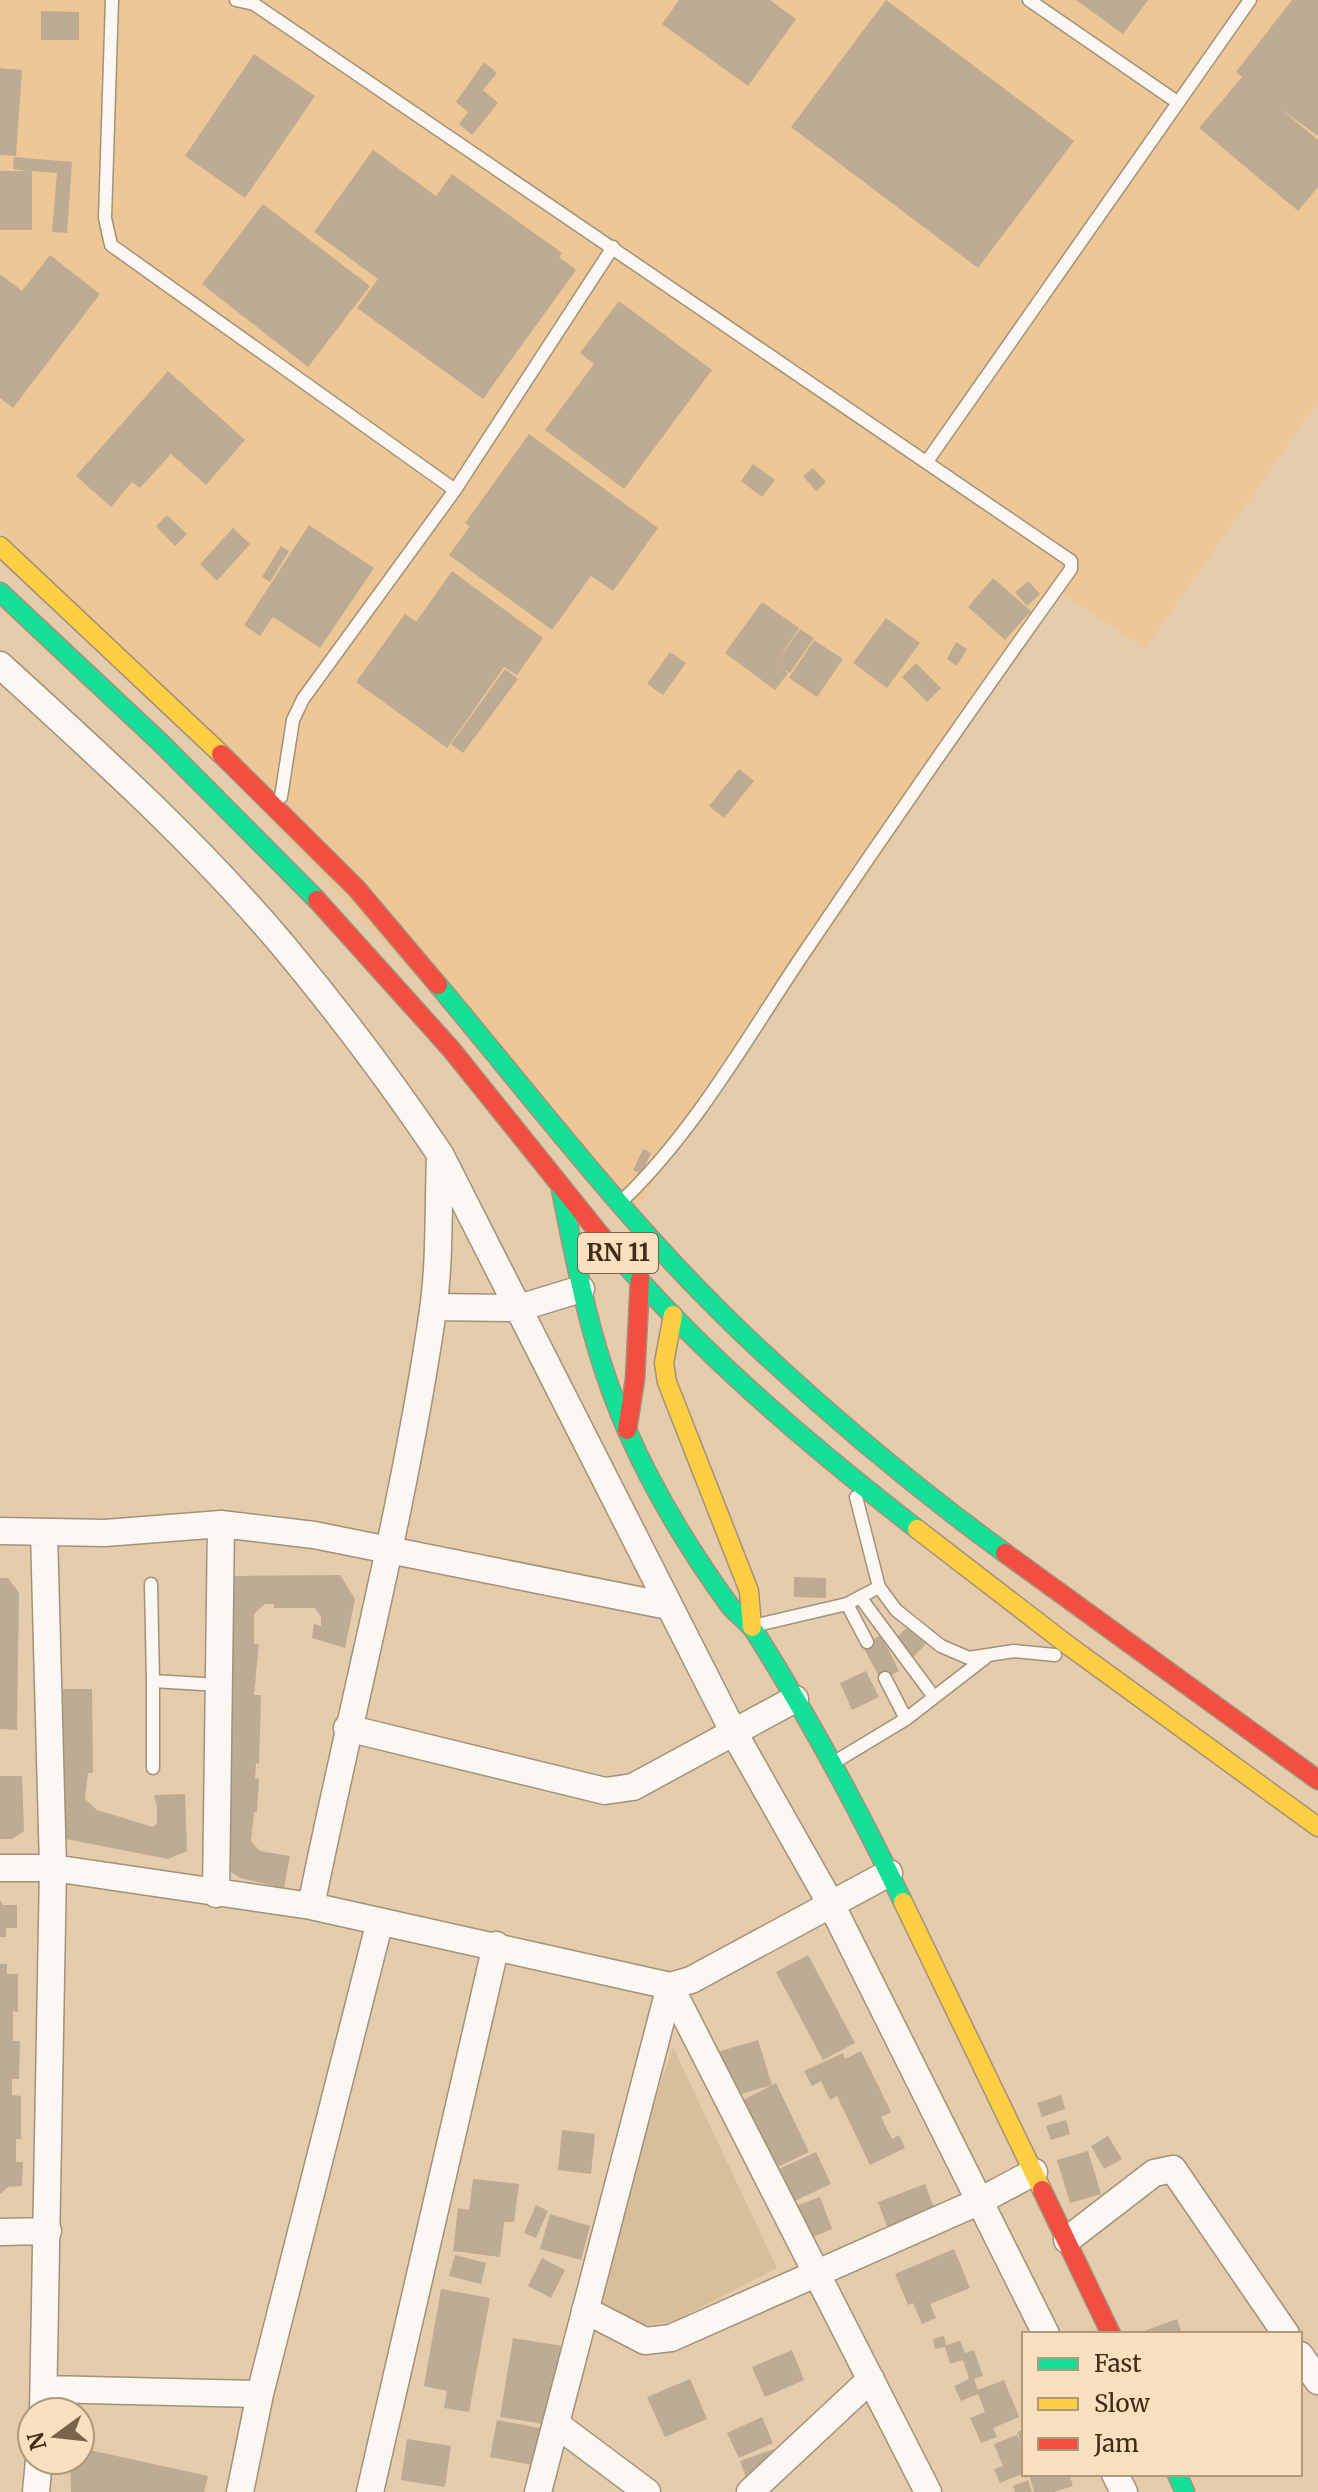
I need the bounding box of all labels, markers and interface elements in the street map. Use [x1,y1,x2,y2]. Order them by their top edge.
road number: RN 11 [578,1233,658,1273]
legend [1022,2332,1302,2476]
text: Fast [1094,2348,1142,2379]
text: Slow [1094,2388,1150,2419]
north arrow [16,2396,96,2476]
text: Jam [1093,2428,1139,2459]
text: N [21,2429,52,2453]

